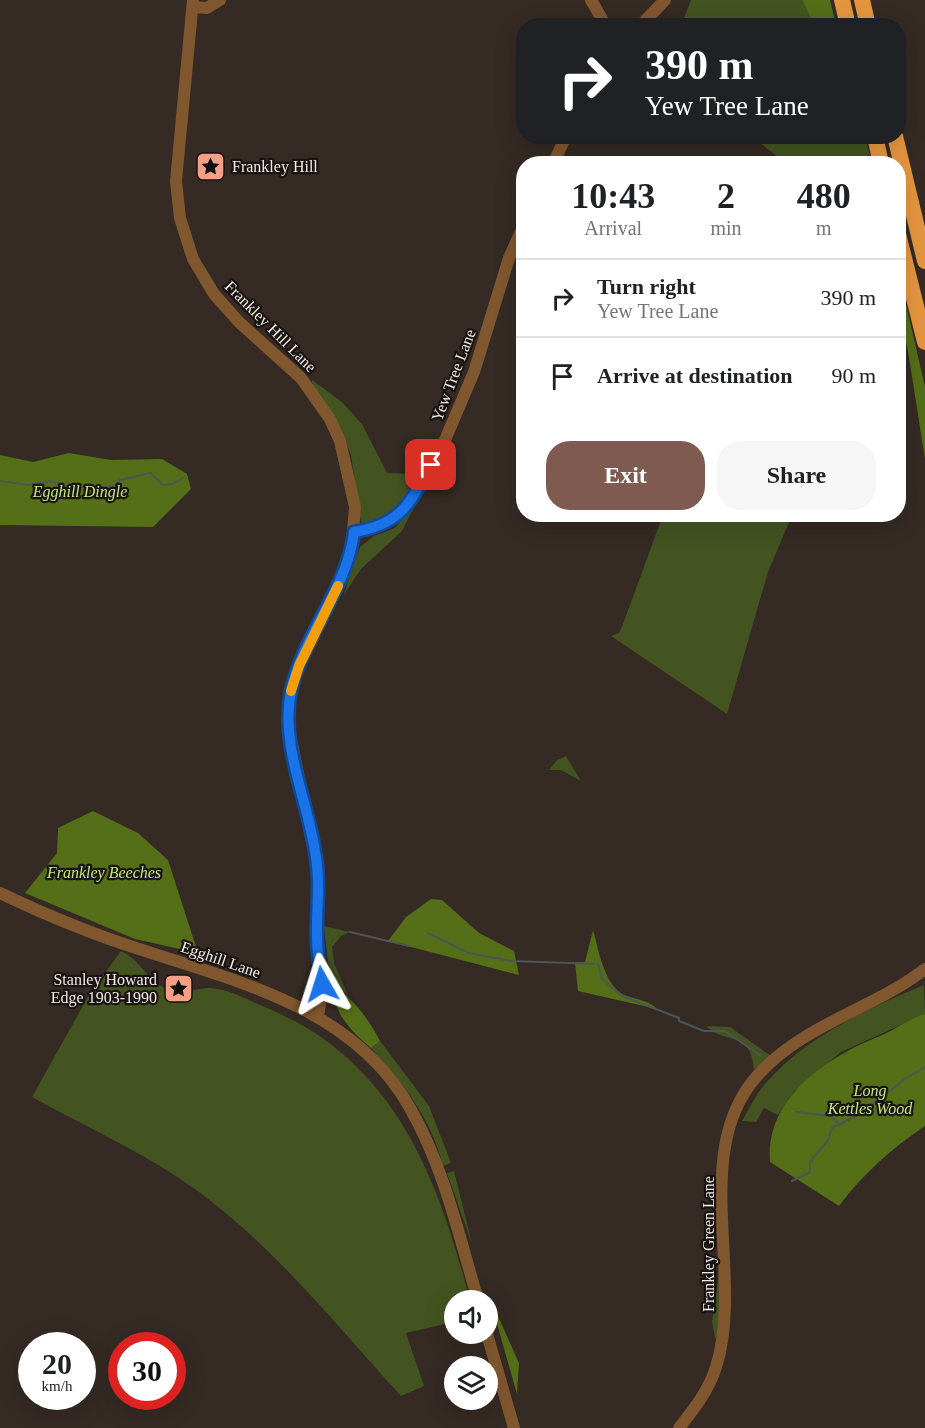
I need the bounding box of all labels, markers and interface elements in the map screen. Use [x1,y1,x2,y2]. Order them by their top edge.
icon: right [546,42,624,120]
text: 390 m [645,42,754,88]
text: Yew Tree Lane [645,91,809,121]
place icon: Frankley Hill [195,150,227,182]
place label: Frankley Hill [232,158,318,176]
text: 10:43 [571,176,655,216]
text: 2 [717,176,735,216]
text: 480 [797,176,851,216]
text: Arrival [584,217,642,239]
text: min [710,217,742,239]
text: m [816,217,832,239]
text: Turn right [597,274,696,299]
street label: Frankley Hill Lane [221,277,320,376]
icon: right [546,282,579,315]
text: 390 m [820,285,876,310]
text: Yew Tree Lane [597,300,718,322]
street label: Yew Tree Lane [428,327,479,424]
icon: arrive [546,360,579,393]
text: Arrive at destination [597,363,793,388]
text: 90 m [831,363,876,388]
pin [405,439,456,490]
button: Exit [546,441,705,510]
button: Share [717,441,876,510]
icon: arrive [414,448,447,481]
park label: Egghill Dingle [32,483,127,501]
park label: Frankley Beeches [46,864,161,882]
street label: Egghill Lane [178,938,263,982]
position arrow [290,952,354,1016]
place label: Stanley Howard Edge 1903-1990 [51,971,157,1007]
place icon: Stanley Howard Edge 1903-1990 [162,972,194,1004]
park label: Long Kettles Wood [827,1082,913,1117]
street label: Frankley Green Lane [700,1176,718,1312]
map controls [444,1290,498,1410]
button: sound [444,1290,498,1344]
speed limit sign: 30 [108,1332,186,1410]
text: 20 [42,1347,72,1380]
button: layers [444,1356,498,1410]
text: km/h [42,1378,72,1394]

